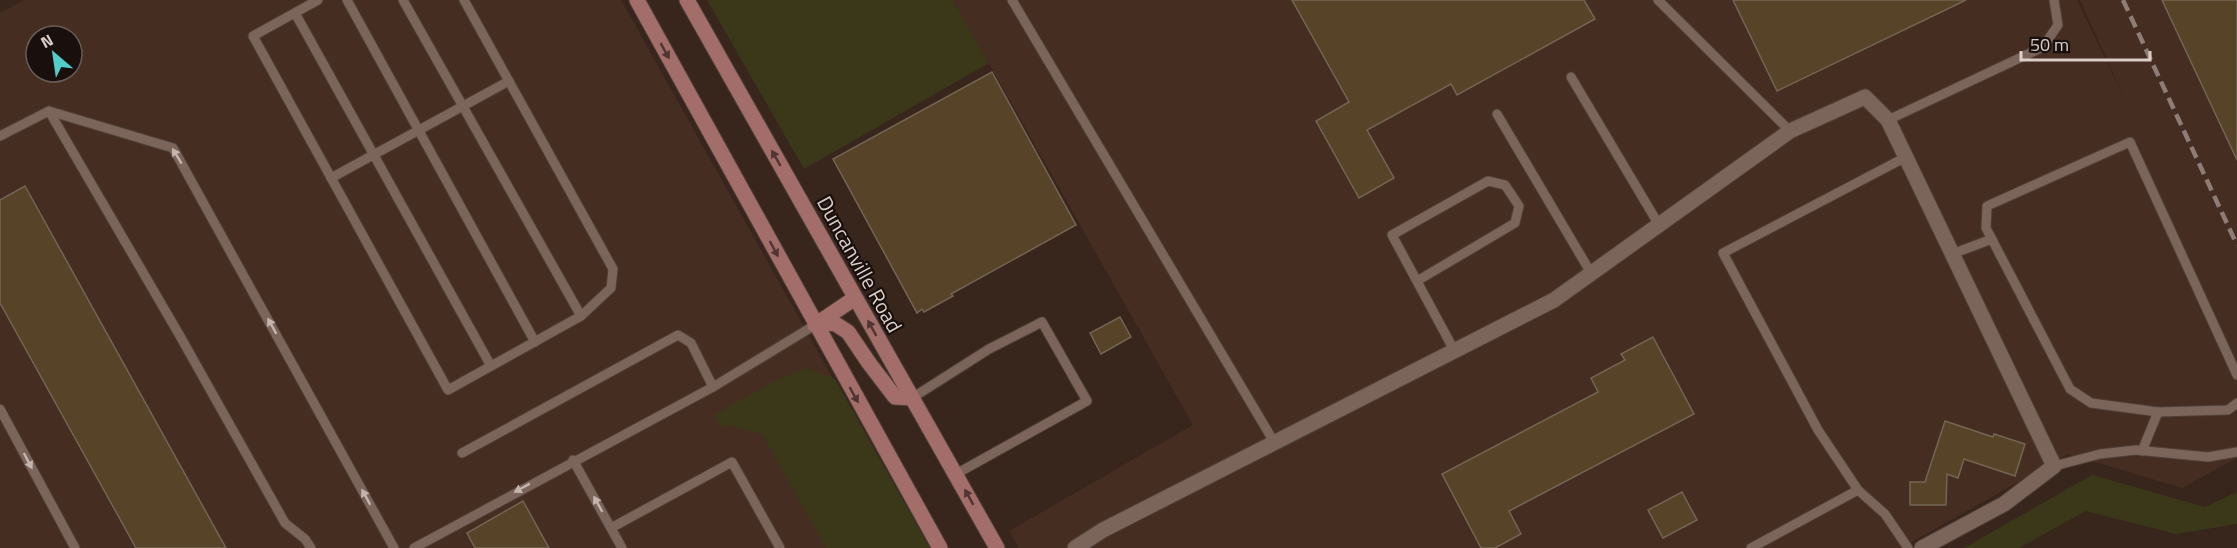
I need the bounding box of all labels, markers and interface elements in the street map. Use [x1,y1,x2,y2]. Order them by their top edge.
north arrow [24,24,84,84]
scale bar [2021,24,2150,62]
text: N [36,28,57,54]
text: 50 m [2030,31,2069,58]
one-way arrow [660,43,671,59]
one-way arrow [172,147,182,164]
one-way arrow [771,149,781,166]
street label: Duncanville Road [809,190,911,338]
one-way arrow [769,241,779,258]
one-way arrow [267,317,277,334]
one-way arrow [867,319,877,336]
one-way arrow [849,386,859,403]
one-way arrow [23,452,33,469]
one-way arrow [514,483,530,494]
one-way arrow [361,488,371,505]
one-way arrow [964,488,974,505]
one-way arrow [593,495,603,512]

